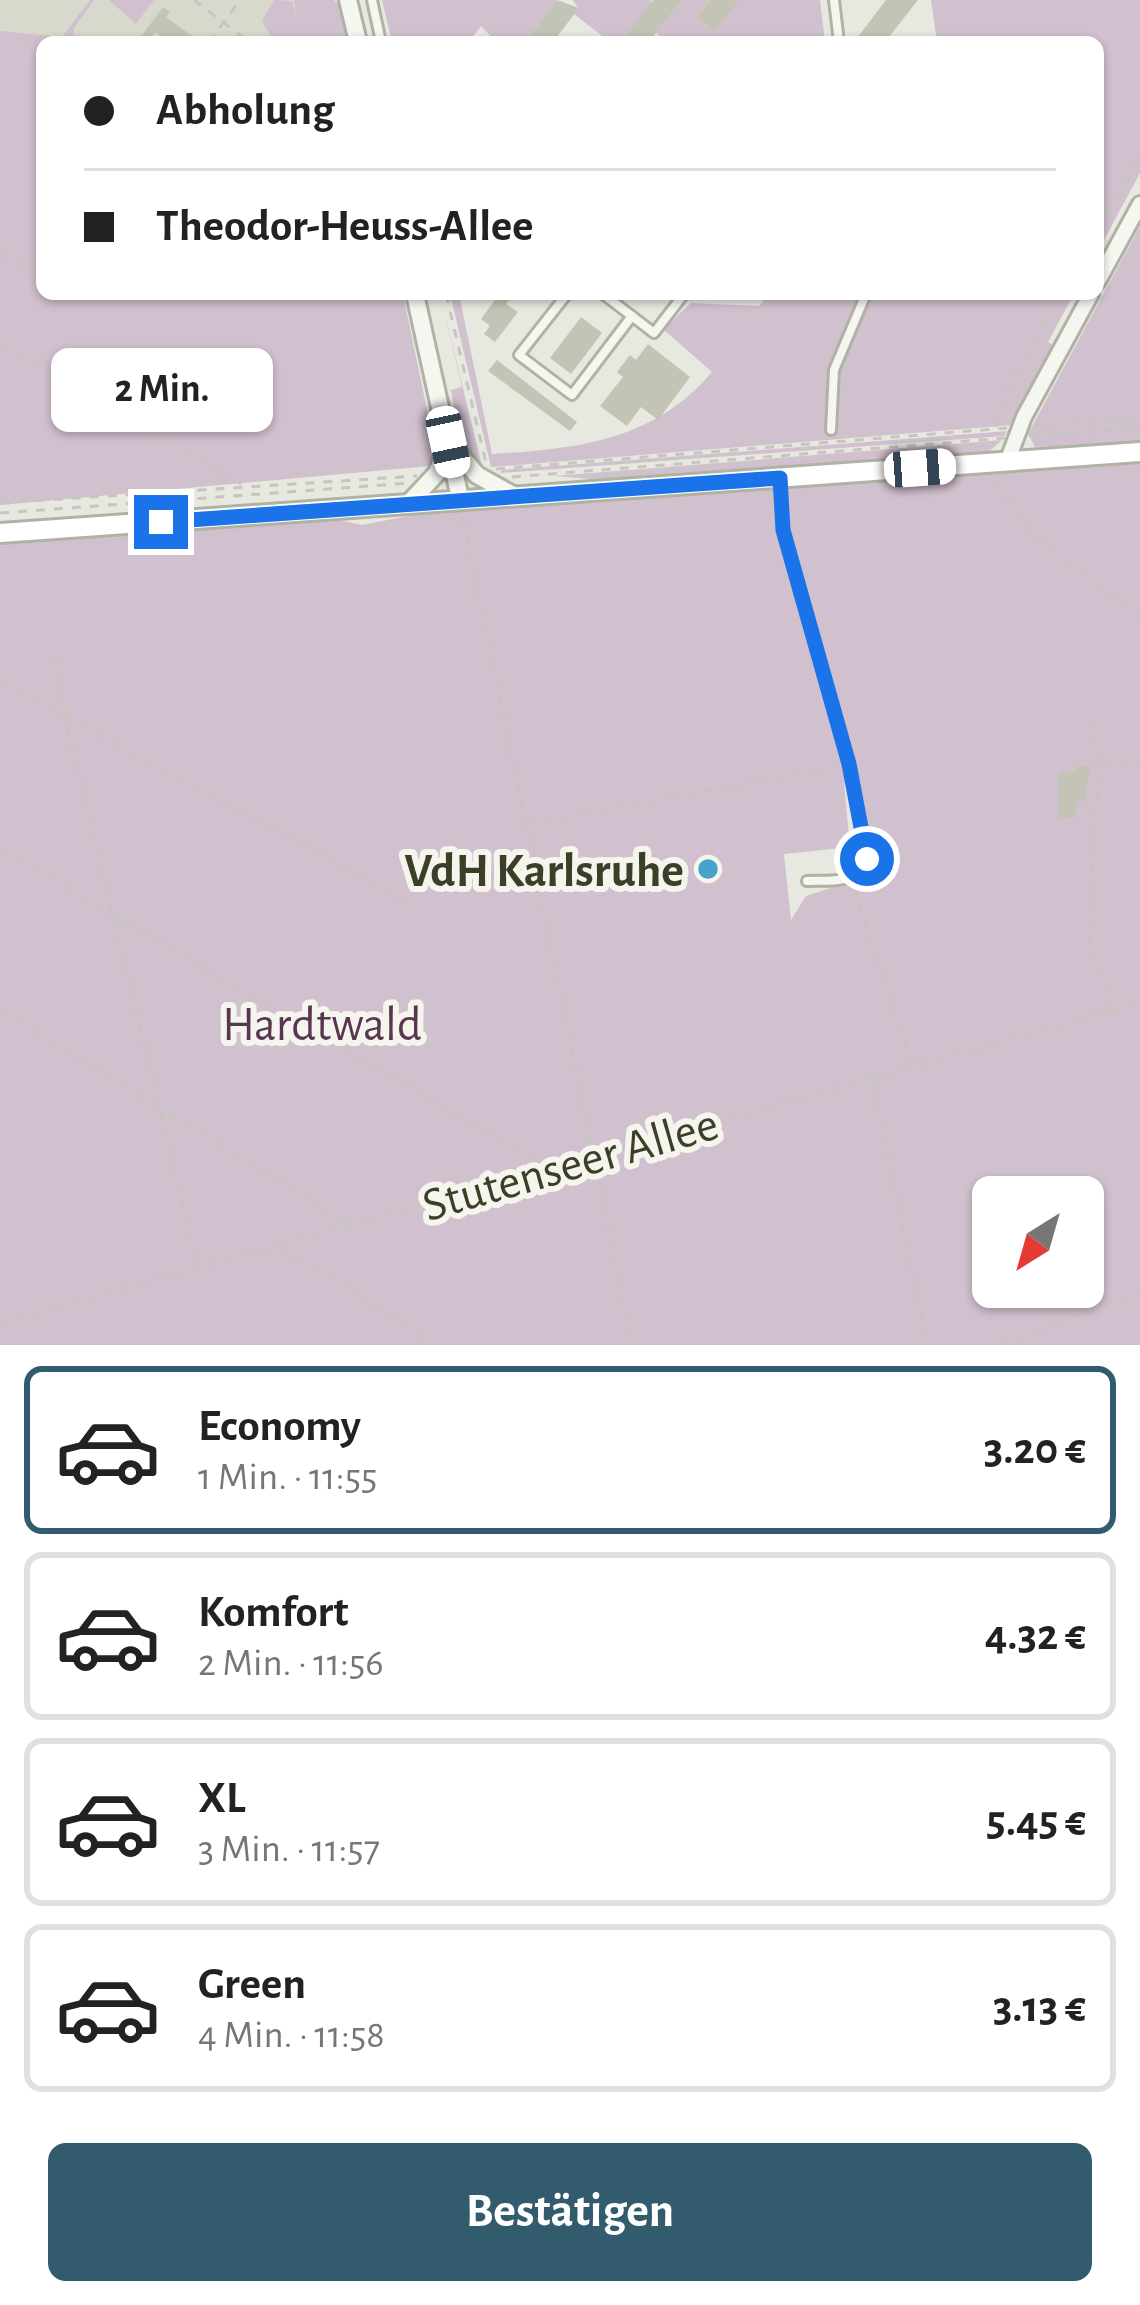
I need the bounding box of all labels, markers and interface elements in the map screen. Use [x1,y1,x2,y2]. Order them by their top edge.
text: Abholung [156,88,335,133]
text: Theodor-Heuss-Allee [156,204,534,249]
callout: 2 Min. [50,348,272,432]
text: 2 Min. [114,370,210,409]
car [423,403,473,481]
car [883,448,957,488]
route end [134,495,188,549]
route start [840,832,894,886]
place label: VdH Karlsruhe [404,848,684,896]
marker: VdH Karlsruhe [695,856,721,882]
park label: Hardtwald [222,1002,422,1050]
street label: Stutenseer Allee [418,1101,724,1231]
north arrow [972,1176,1104,1308]
map controls [972,1176,1104,1308]
icon: car [54,1396,162,1504]
text: Economy [198,1404,361,1449]
text: 3.20 € [984,1427,1086,1472]
text: 1 Min. · 11:55 [198,1458,377,1497]
icon: car [54,1582,162,1690]
text: Komfort [198,1590,348,1635]
text: 4.32 € [985,1613,1086,1658]
text: 2 Min. · 11:56 [198,1644,384,1683]
icon: car [54,1768,162,1876]
text: XL [198,1776,246,1821]
text: 5.45 € [986,1799,1086,1844]
text: 3 Min. · 11:57 [198,1830,380,1869]
icon: car [54,1954,162,2062]
text: Green [198,1962,306,2007]
text: 3.13 € [993,1985,1086,2030]
text: 4 Min. · 11:58 [198,2016,385,2055]
button: Bestätigen [48,2143,1092,2281]

